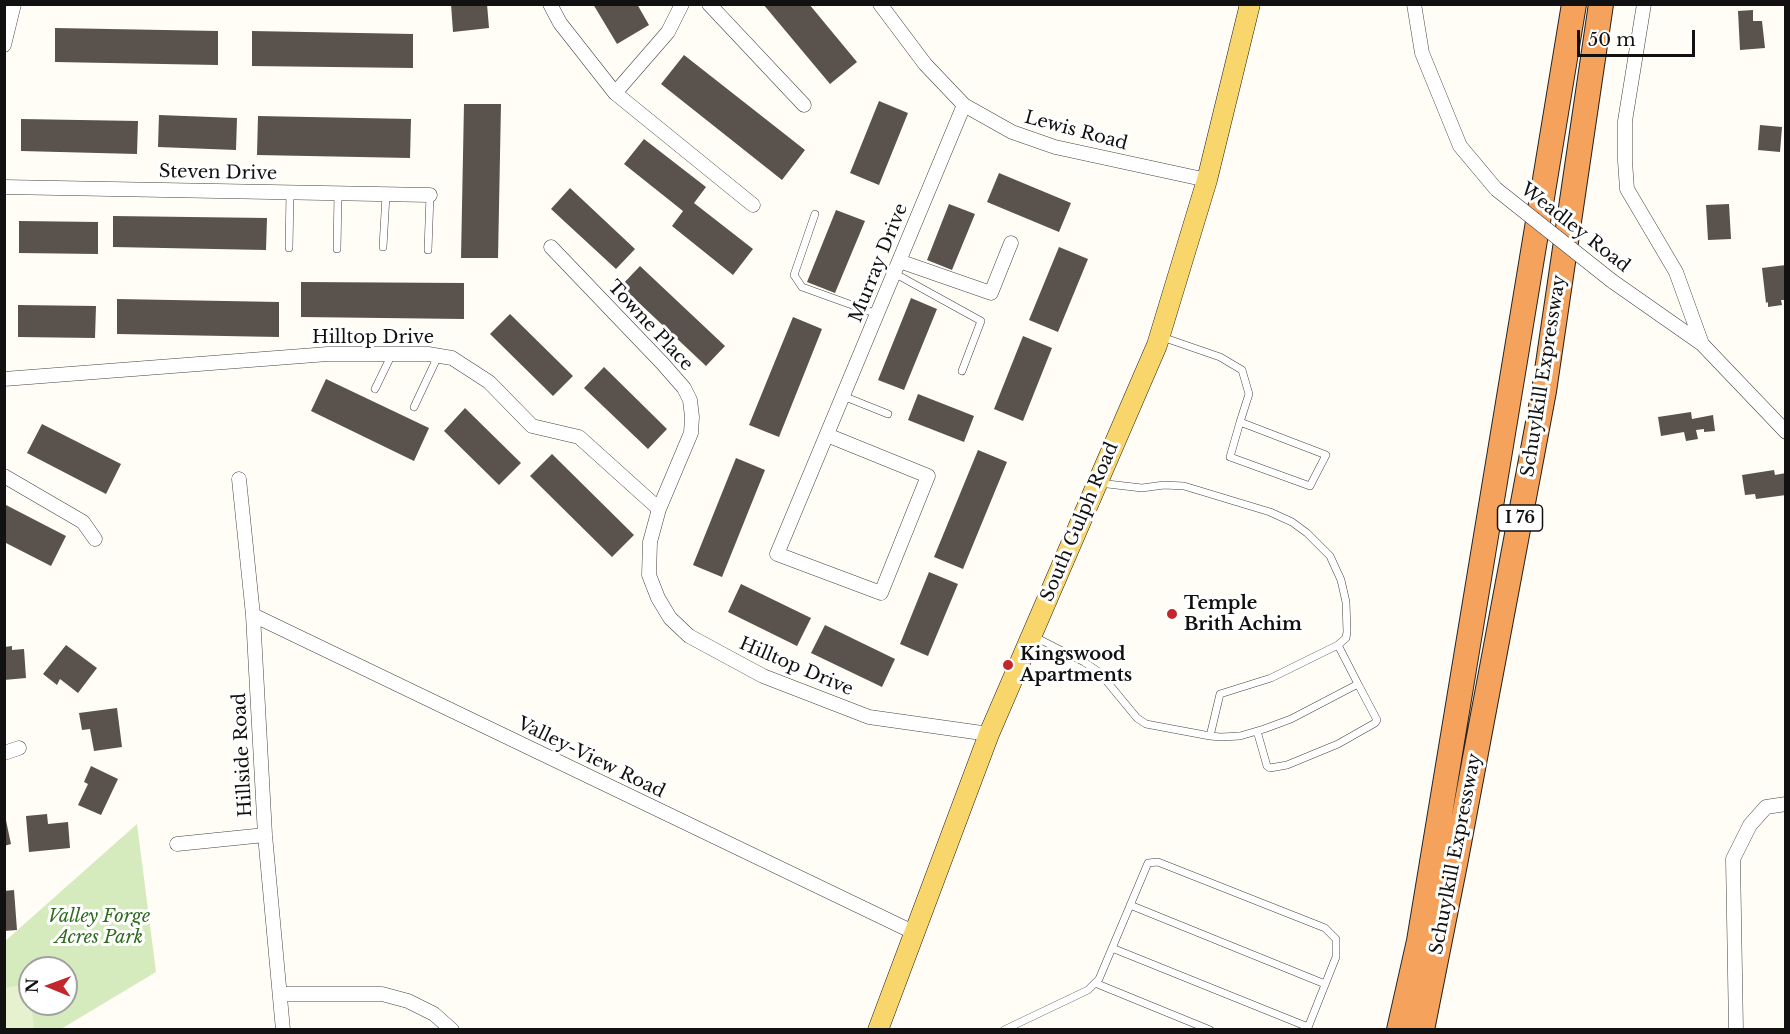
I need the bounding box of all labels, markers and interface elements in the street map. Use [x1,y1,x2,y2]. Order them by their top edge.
scale bar [1580,18,1698,56]
text: 50 m [1588,29,1636,51]
street label: Lewis Road [1022,107,1130,155]
street label: Steven Drive [159,161,277,185]
street label: Weadley Road [1516,179,1634,277]
street label: Murray Drive [845,200,913,326]
street label: Schuylkill Expressway [1517,273,1571,479]
street label: Towne Place [603,276,697,376]
street label: Hilltop Drive [312,327,434,349]
street label: South Gulph Road [1037,439,1123,605]
road number: I 76 [1498,505,1543,531]
place label: Temple Brith Achim [1184,593,1302,636]
marker: Temple Brith Achim [1165,607,1179,621]
street label: Hilltop Drive [736,633,856,701]
place label: Kingswood Apartments [1020,644,1132,686]
marker: Kingswood Apartments [1001,658,1015,672]
street label: Hillside Road [229,692,257,818]
street label: Valley-View Road [514,713,668,803]
street label: Schuylkill Expressway [1426,752,1486,956]
park label: Valley Forge Acres Park [48,906,150,948]
north arrow [18,956,78,1016]
text: N [22,978,42,993]

